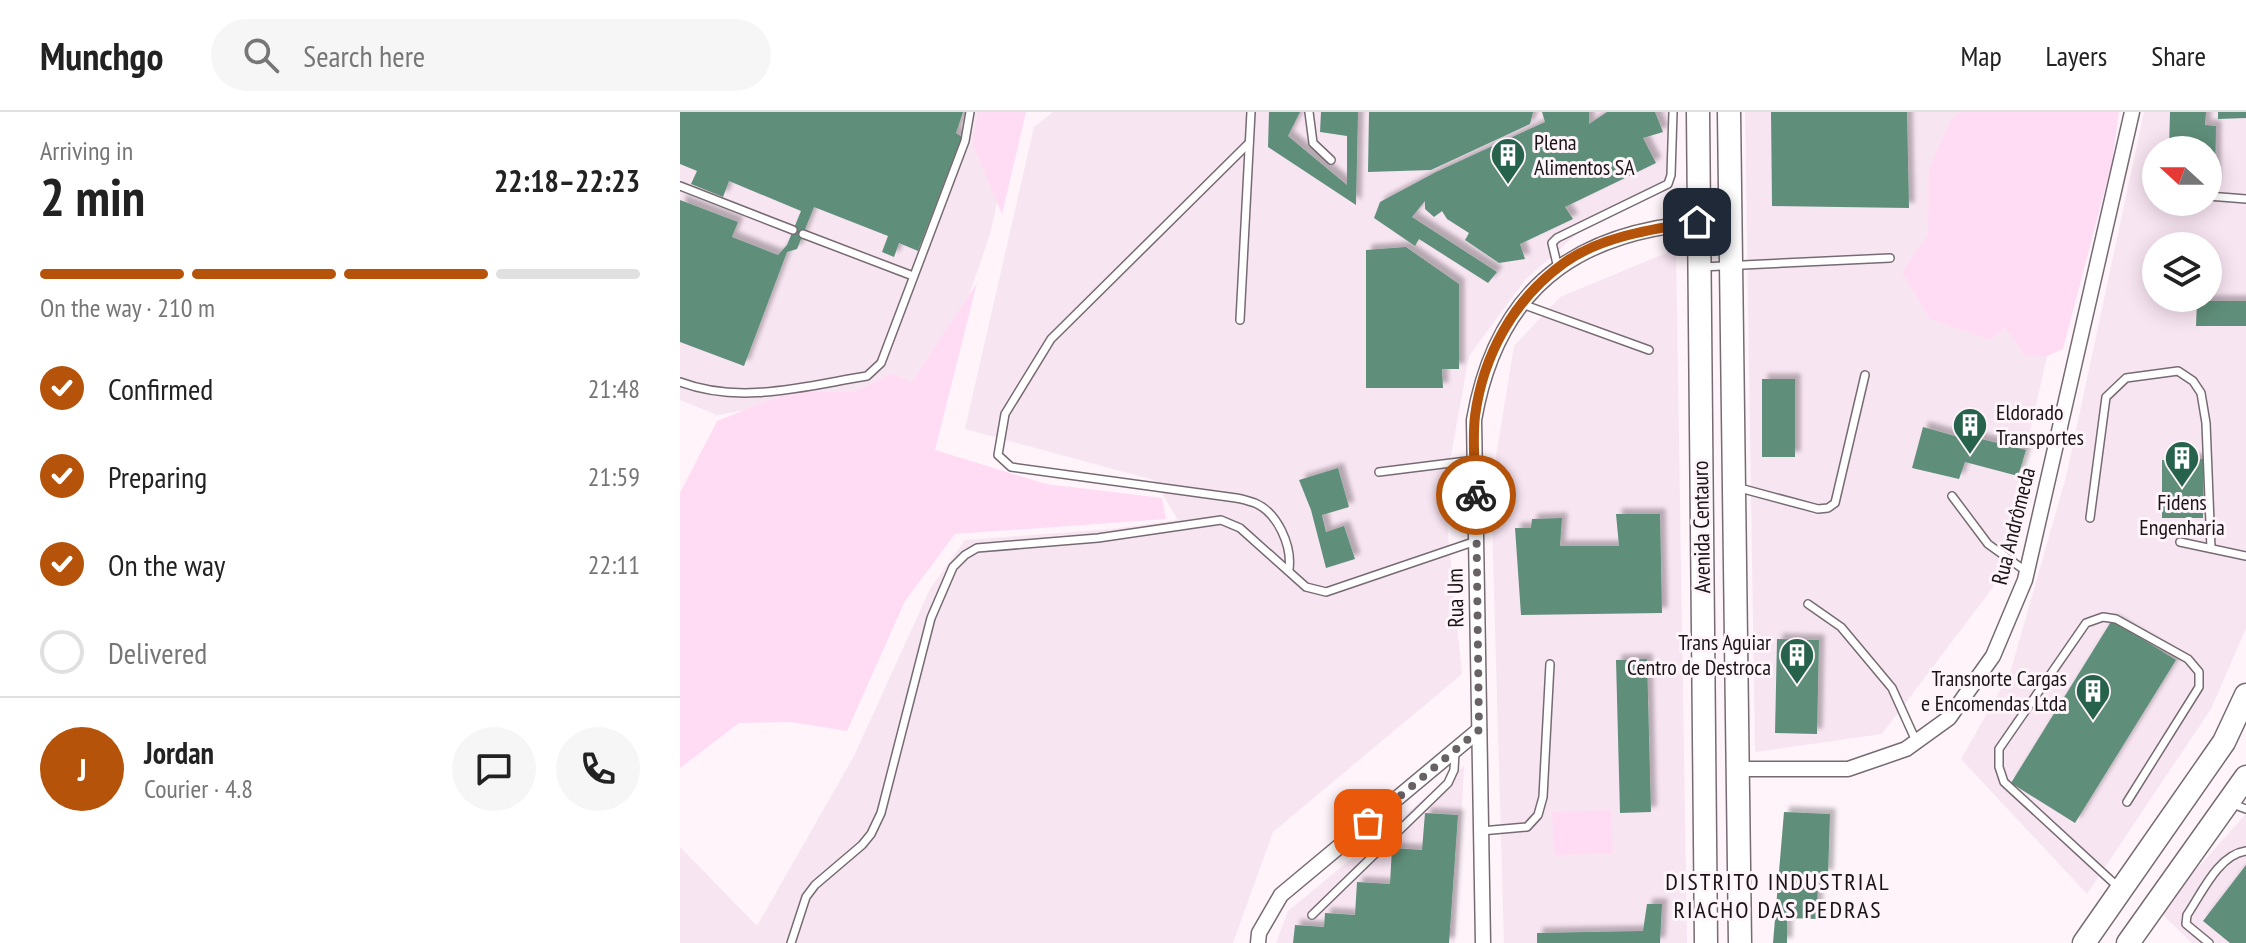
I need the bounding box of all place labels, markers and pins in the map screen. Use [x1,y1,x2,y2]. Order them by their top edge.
place label: Plena Alimentos SA [1534,128,1635,181]
building icon: Plena Alimentos SA [1489,136,1527,186]
pin [1663,188,1731,256]
place label: Eldorado Transportes [1996,398,2084,451]
building icon: Eldorado Transportes [1951,406,1989,456]
building icon: Fidens Engenharia [2163,439,2201,489]
place label: Fidens Engenharia [2139,488,2225,541]
place label: Trans Aguiar Centro de Destroca [1627,628,1771,681]
building icon: Trans Aguiar Centro de Destroca [1778,636,1816,686]
place label: Transnorte Cargas e Encomendas Ltda [1921,664,2067,717]
building icon: Transnorte Cargas e Encomendas Ltda [2074,672,2112,722]
pin [1334,789,1402,857]

